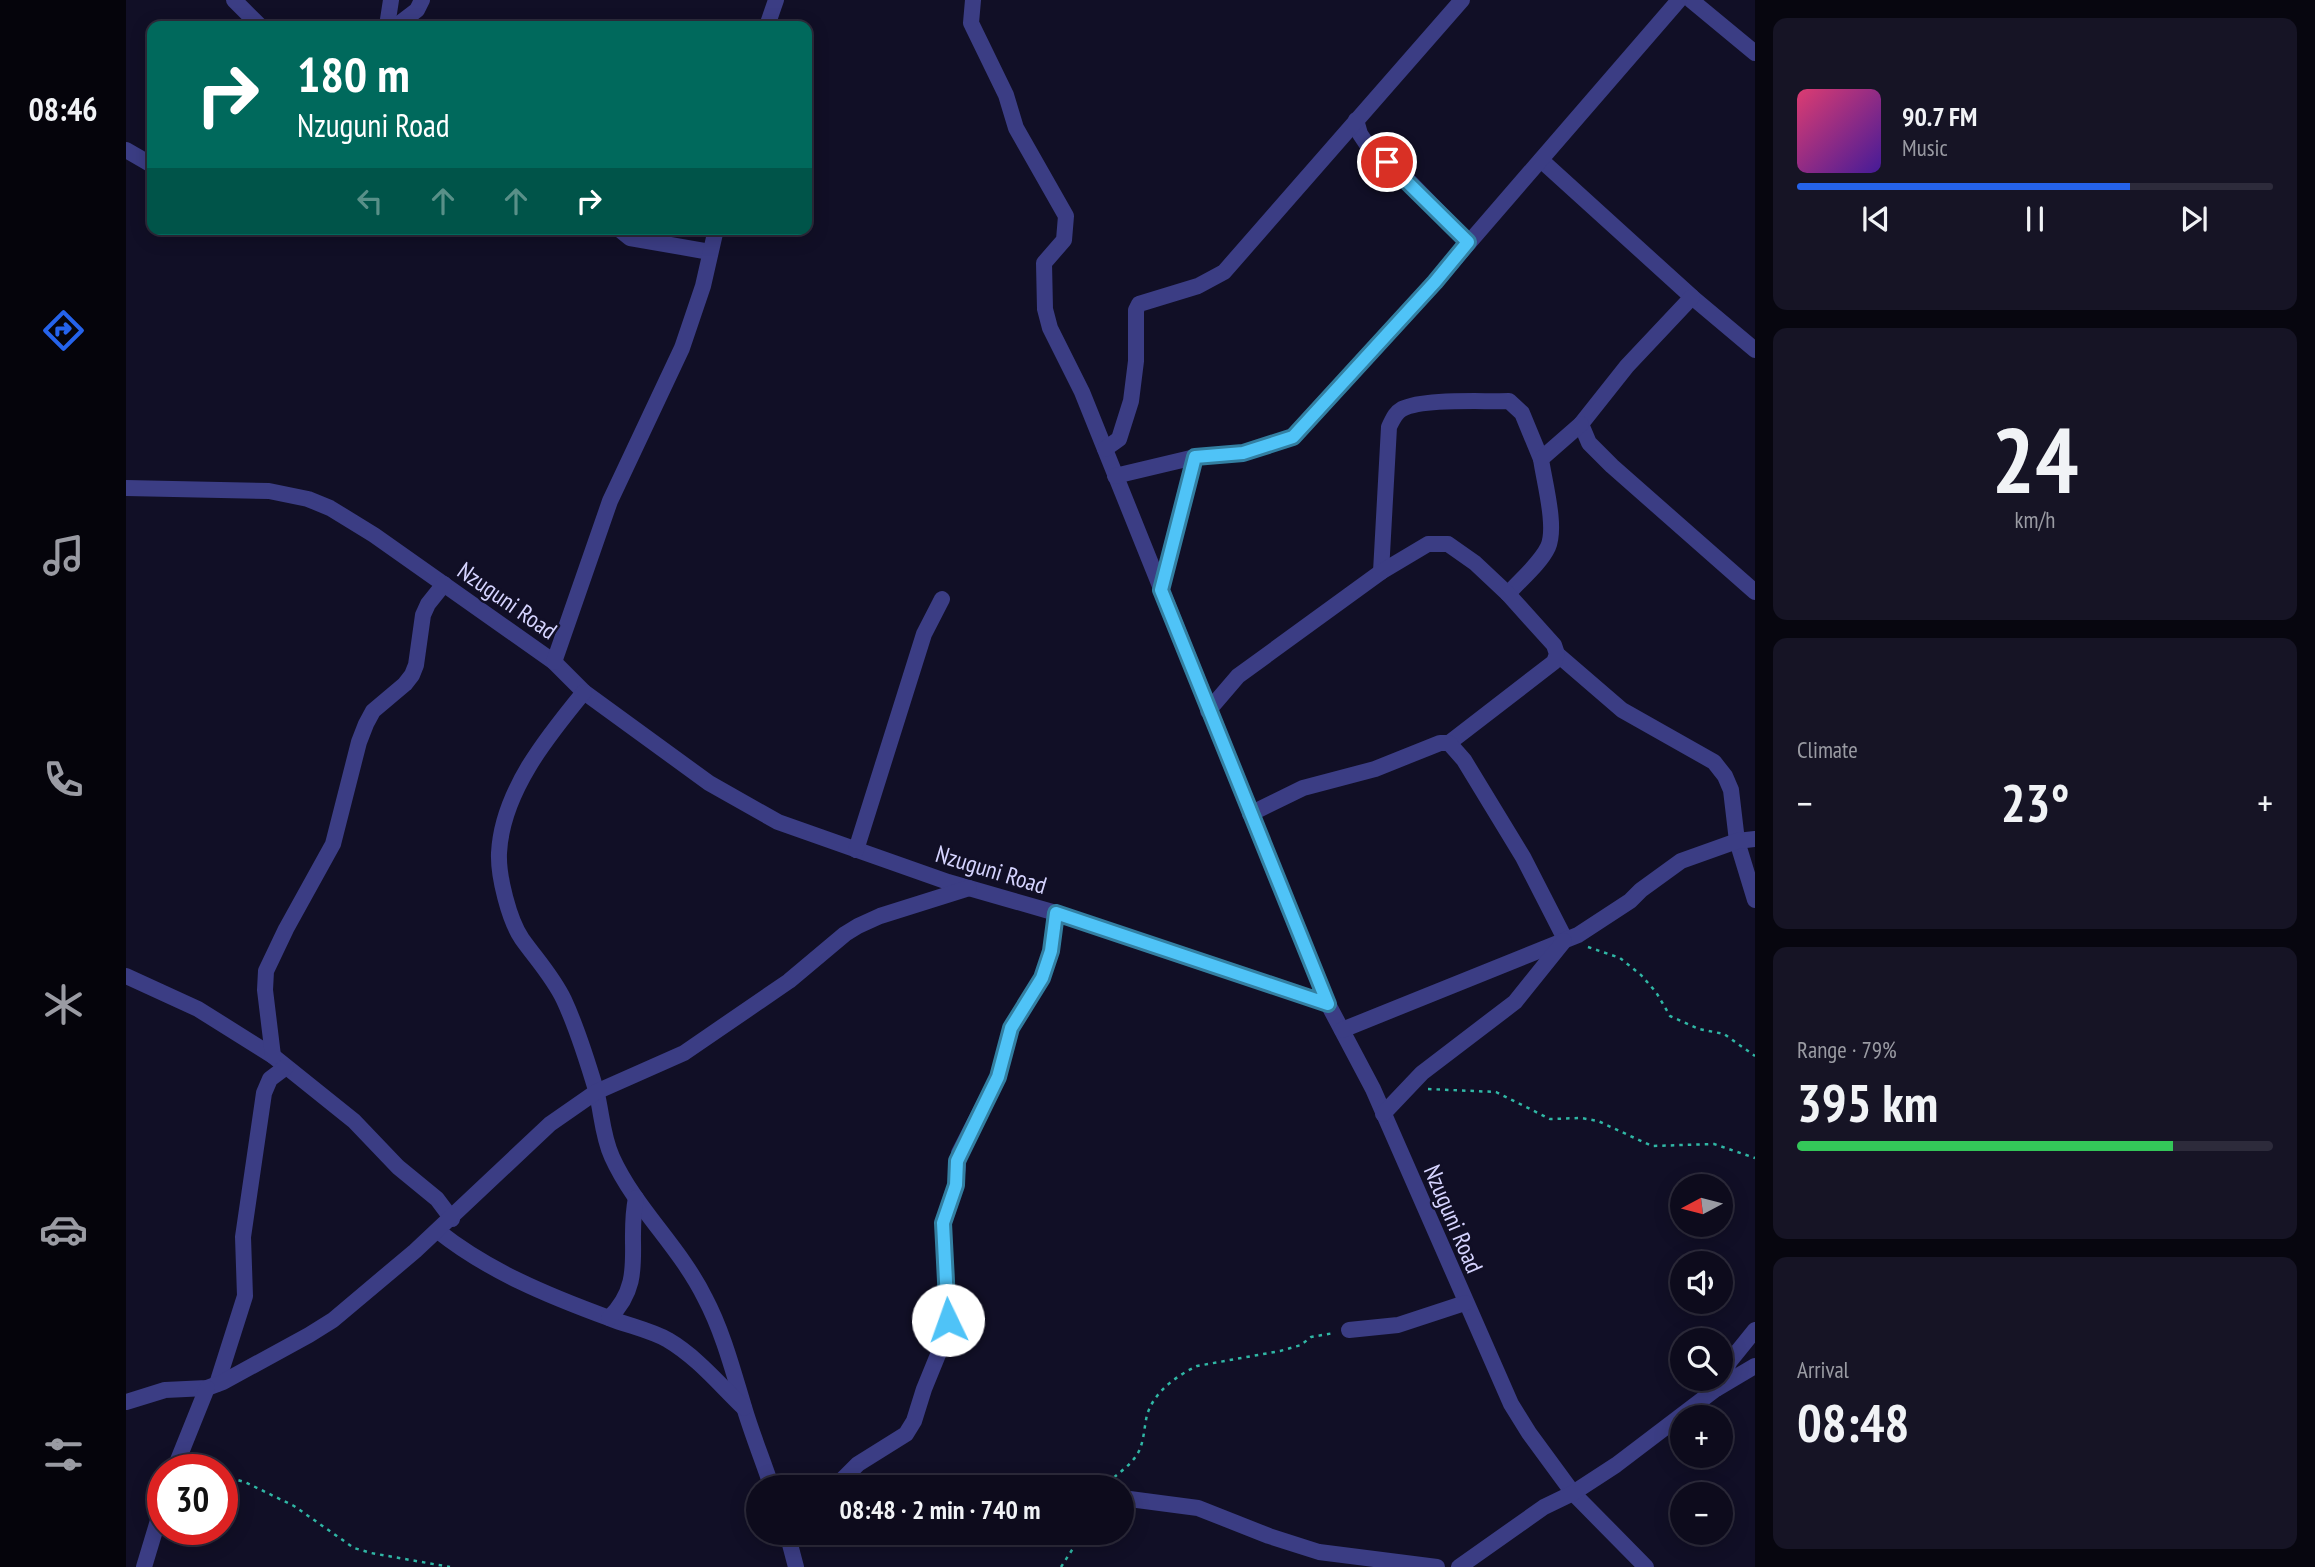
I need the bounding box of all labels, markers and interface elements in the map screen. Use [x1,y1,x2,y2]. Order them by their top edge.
text: 180 m [297,42,410,106]
icon: right [182,49,273,140]
text: 08:46 [28,88,98,130]
text: 90.7 FM [1902,100,1977,133]
text: Nzuguni Road [297,104,450,146]
pin [1357,132,1417,192]
text: Music [1902,133,1948,162]
icon: arrive [1368,143,1406,181]
icon: left [351,182,389,220]
icon: ahead [424,182,462,220]
icon: ahead [497,182,535,220]
icon: right [570,182,608,220]
icon: previous [1857,200,1895,238]
icon: pause [2016,200,2054,238]
icon: next [2175,200,2213,238]
icon: directions [39,306,88,355]
text: 24 [1992,400,2079,518]
text: km/h [2015,505,2055,534]
icon: music [39,531,88,580]
street label: Nzuguni Road [451,555,563,646]
text: Climate [1797,735,1858,764]
icon: phone [39,755,88,804]
text: 23° [2001,769,2069,836]
text: − [1797,778,1813,827]
text: + [2257,778,2273,827]
street label: Nzuguni Road [932,838,1050,901]
icon: climate [39,980,88,1029]
text: Range · 79% [1797,1035,1897,1064]
text: 395 km [1797,1069,1938,1136]
street label: Nzuguni Road [1417,1160,1490,1278]
north arrow [1670,1174,1732,1237]
map controls [1670,1174,1733,1545]
icon: car [39,1205,88,1254]
button: sound [1670,1251,1733,1314]
position arrow [911,1283,985,1357]
button: search [1670,1328,1733,1391]
text: Arrival [1797,1355,1849,1384]
text: 08:48 [1797,1389,1909,1456]
button: + [1670,1405,1733,1468]
icon: filters [39,1430,88,1479]
speed limit sign: 30 [147,1454,238,1545]
button: − [1670,1482,1733,1545]
text: 08:48 · 2 min · 740 m [840,1493,1040,1526]

